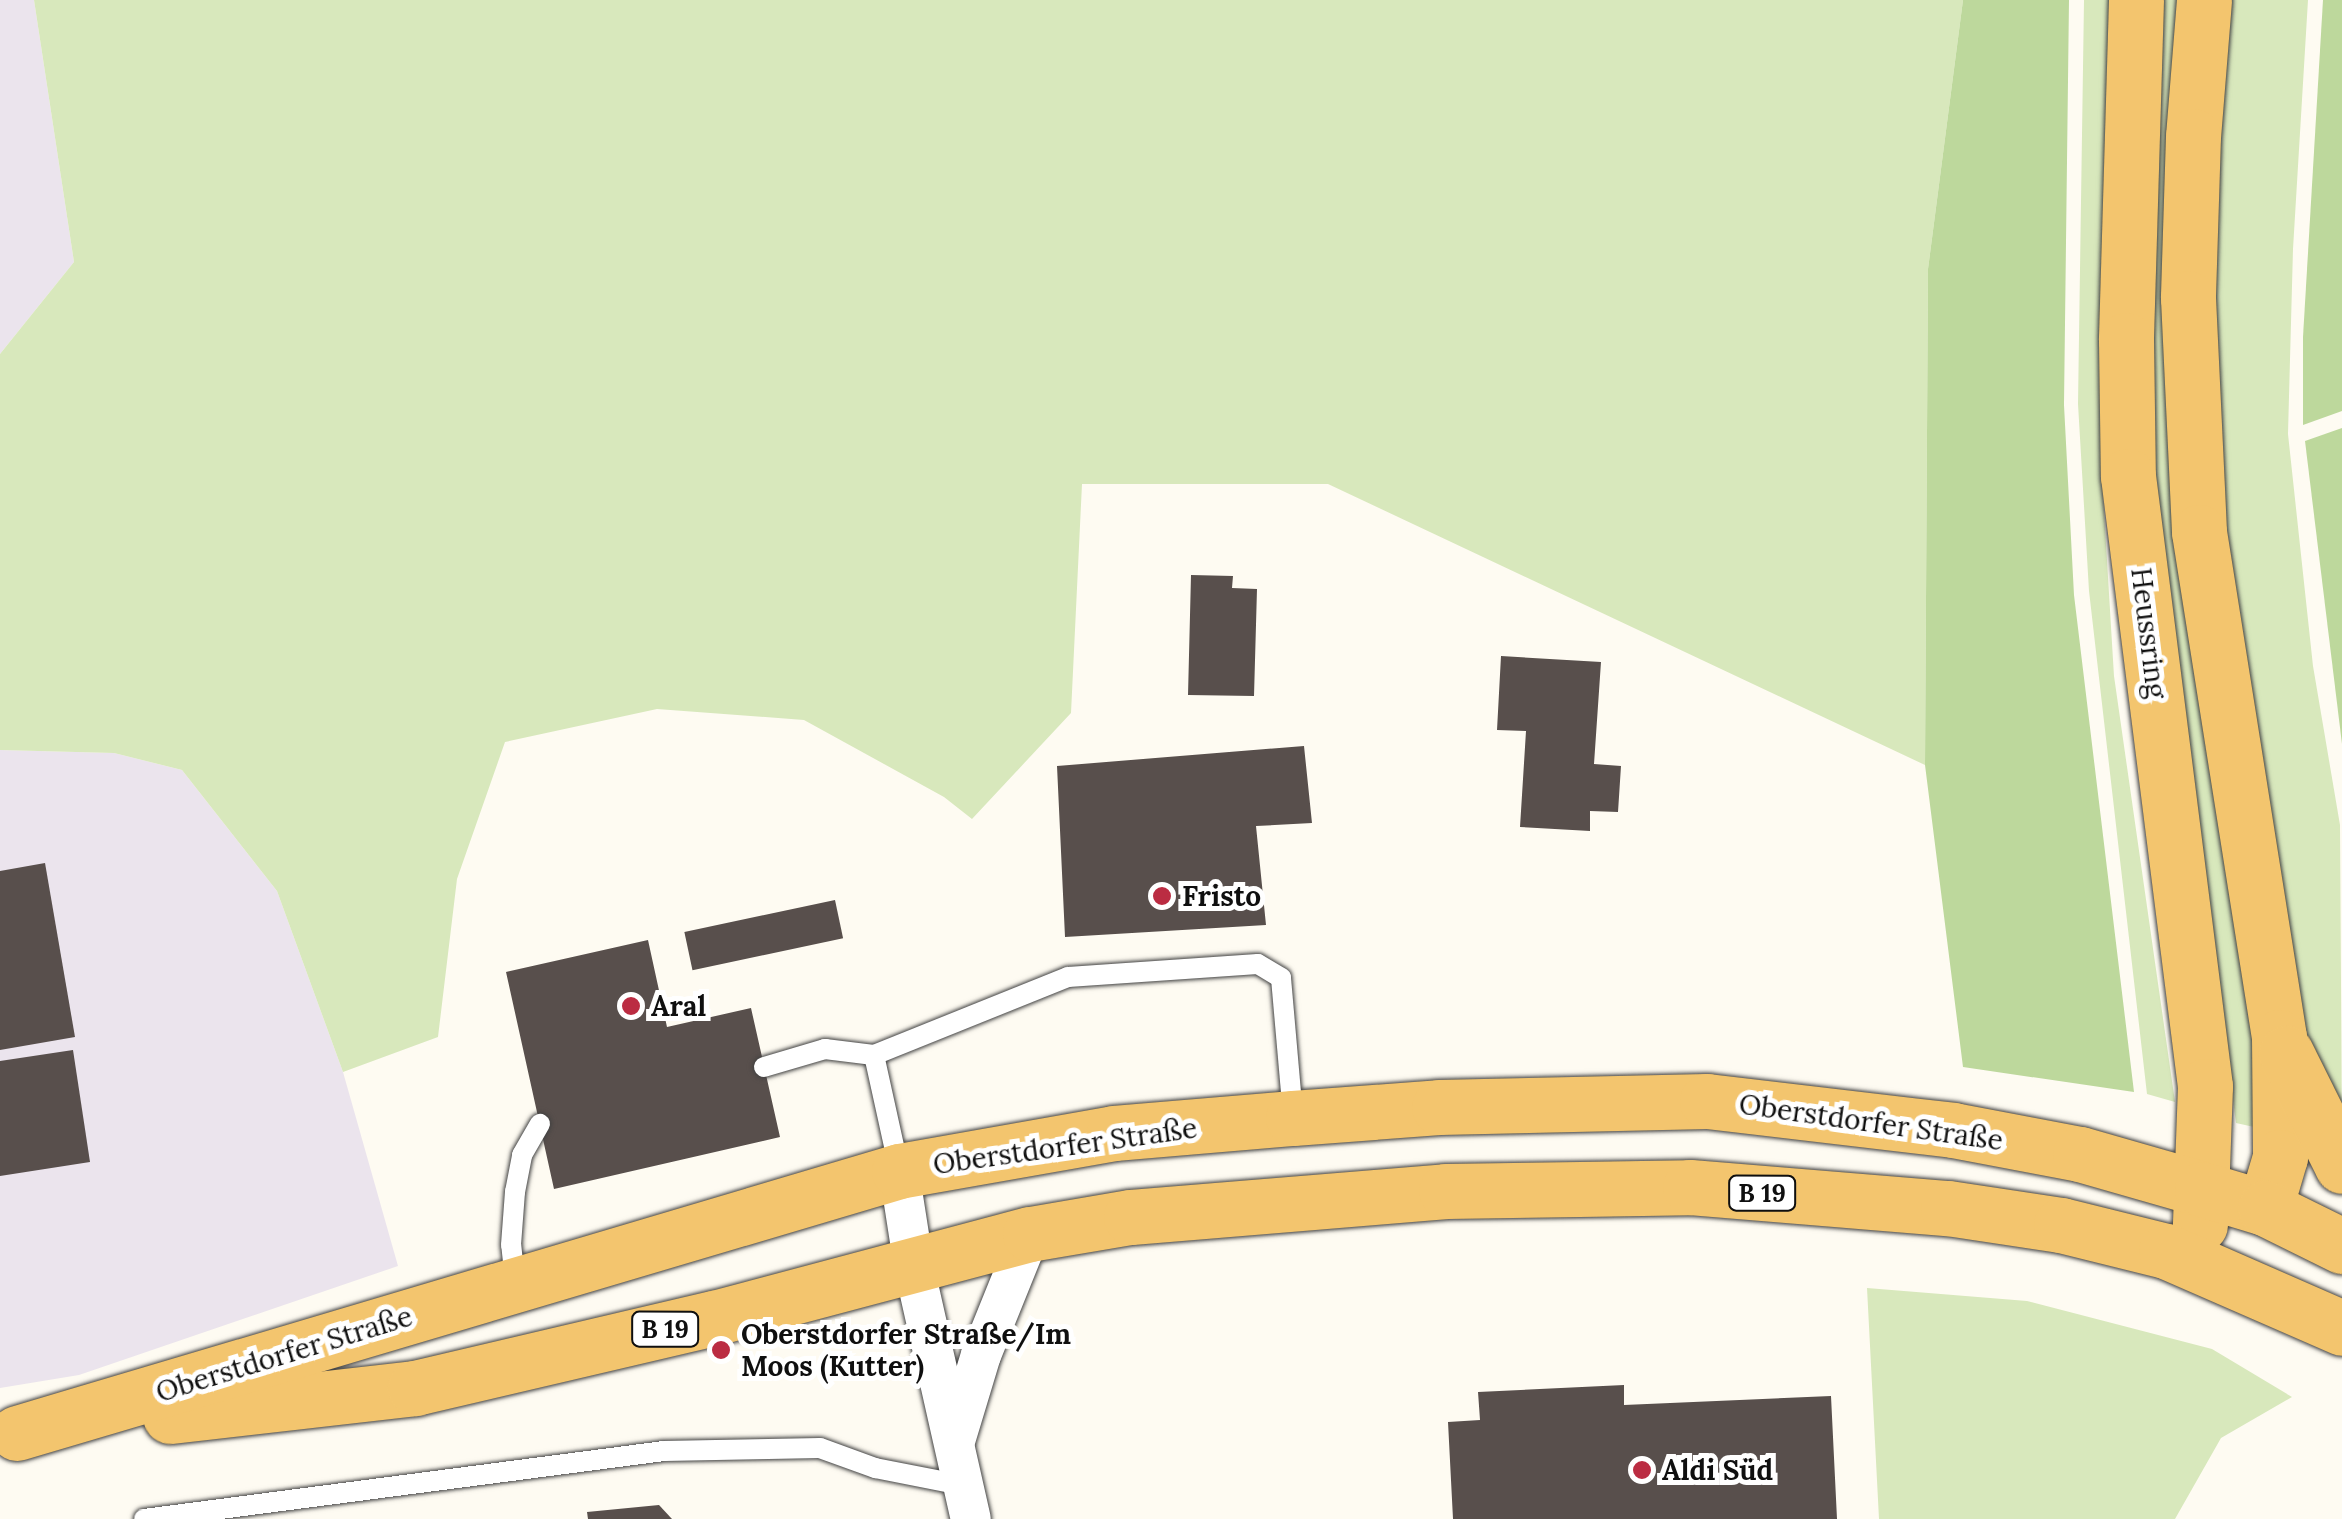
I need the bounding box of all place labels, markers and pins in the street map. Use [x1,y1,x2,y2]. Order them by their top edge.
place label: Fristo [1182,879,1261,913]
marker: Fristo [1151,885,1173,907]
place label: Aral [651,989,706,1023]
marker: Aral [620,995,642,1017]
place label: Oberstdorfer Straße/Im Moos (Kutter) [741,1317,1071,1383]
marker: Oberstdorfer Straße/Im Moos (Kutter) [710,1339,732,1361]
place label: Aldi Süd [1662,1453,1773,1487]
marker: Aldi Süd [1631,1459,1653,1481]

